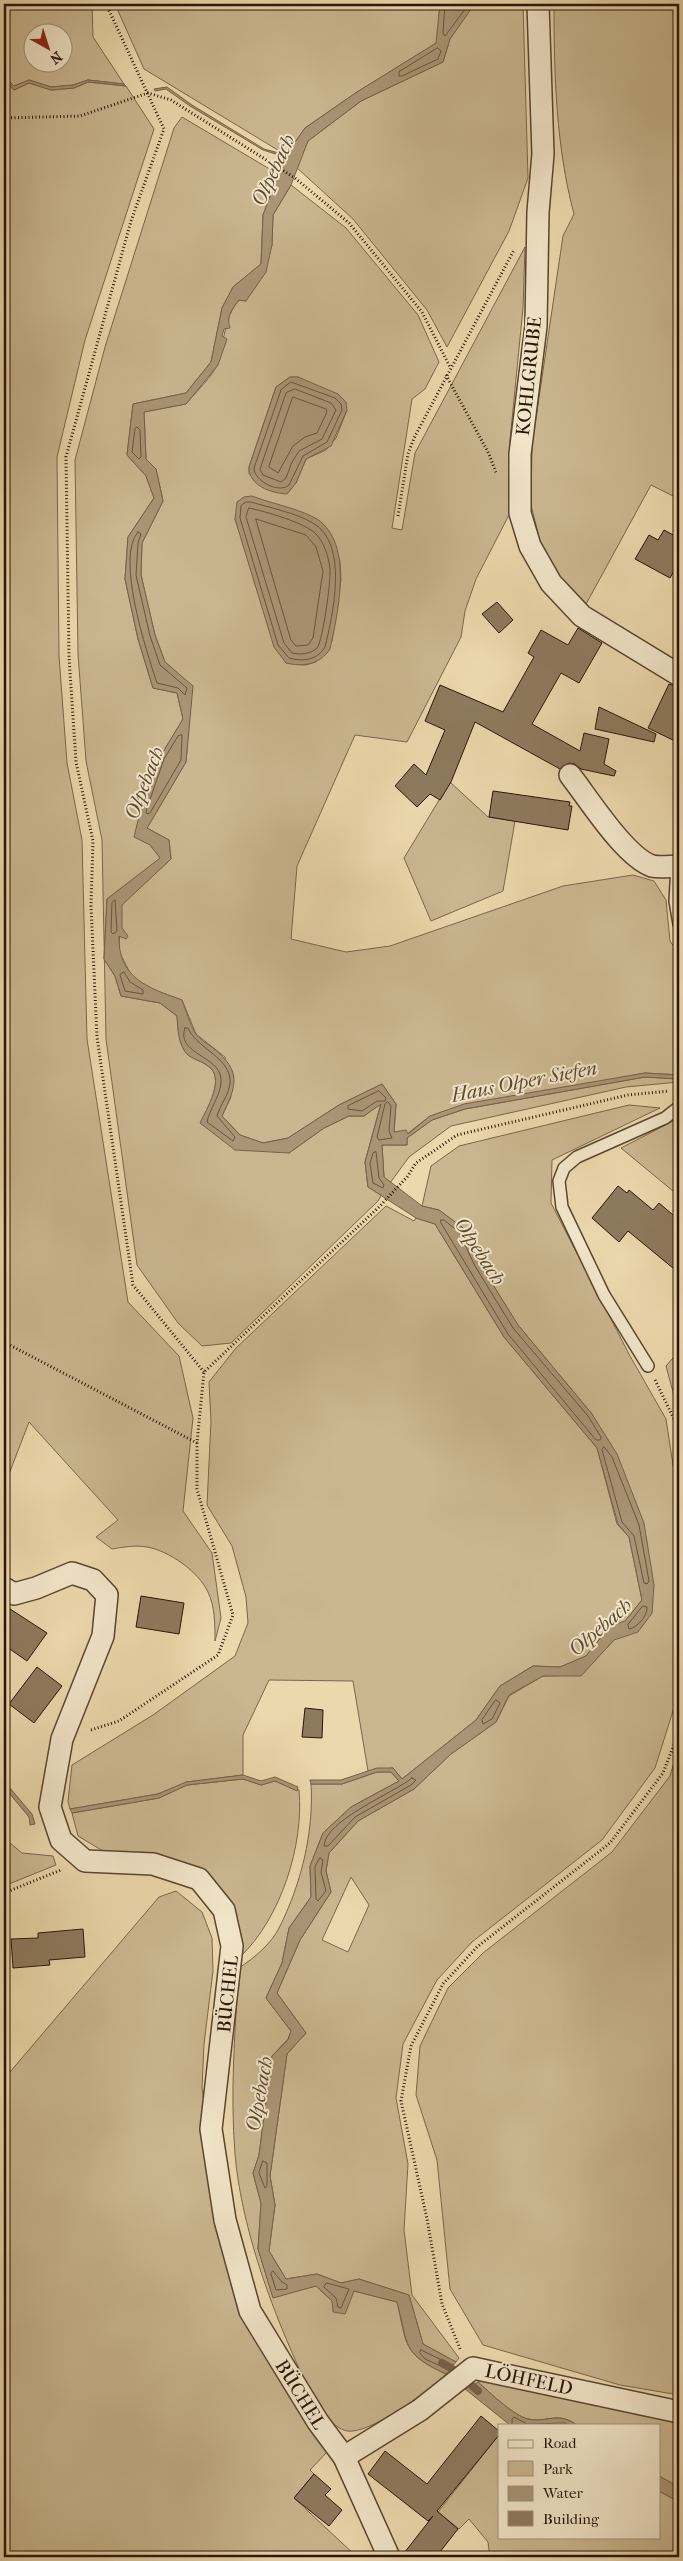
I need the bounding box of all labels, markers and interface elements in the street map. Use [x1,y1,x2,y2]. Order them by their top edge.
north arrow [22,22,72,72]
text: N [46,48,65,68]
water label: Olpebach [247,131,300,209]
street label: KOHLGRUBE [512,315,546,437]
water label: Olpebach [120,744,169,823]
water label: Haus Olper Siefen [448,1056,599,1107]
water label: Olpebach [449,1213,510,1289]
water label: Olpebach [564,1594,637,1661]
street label: BÜCHEL [213,1954,243,2034]
water label: Olpebach [242,2055,277,2133]
street label: BÜCHEL [270,2356,330,2434]
street label: LÖHFELD [483,2360,575,2400]
legend [498,2424,660,2538]
text: Road [543,2434,577,2452]
text: Park [543,2460,573,2478]
text: Water [542,2484,583,2502]
text: Building [543,2510,600,2528]

